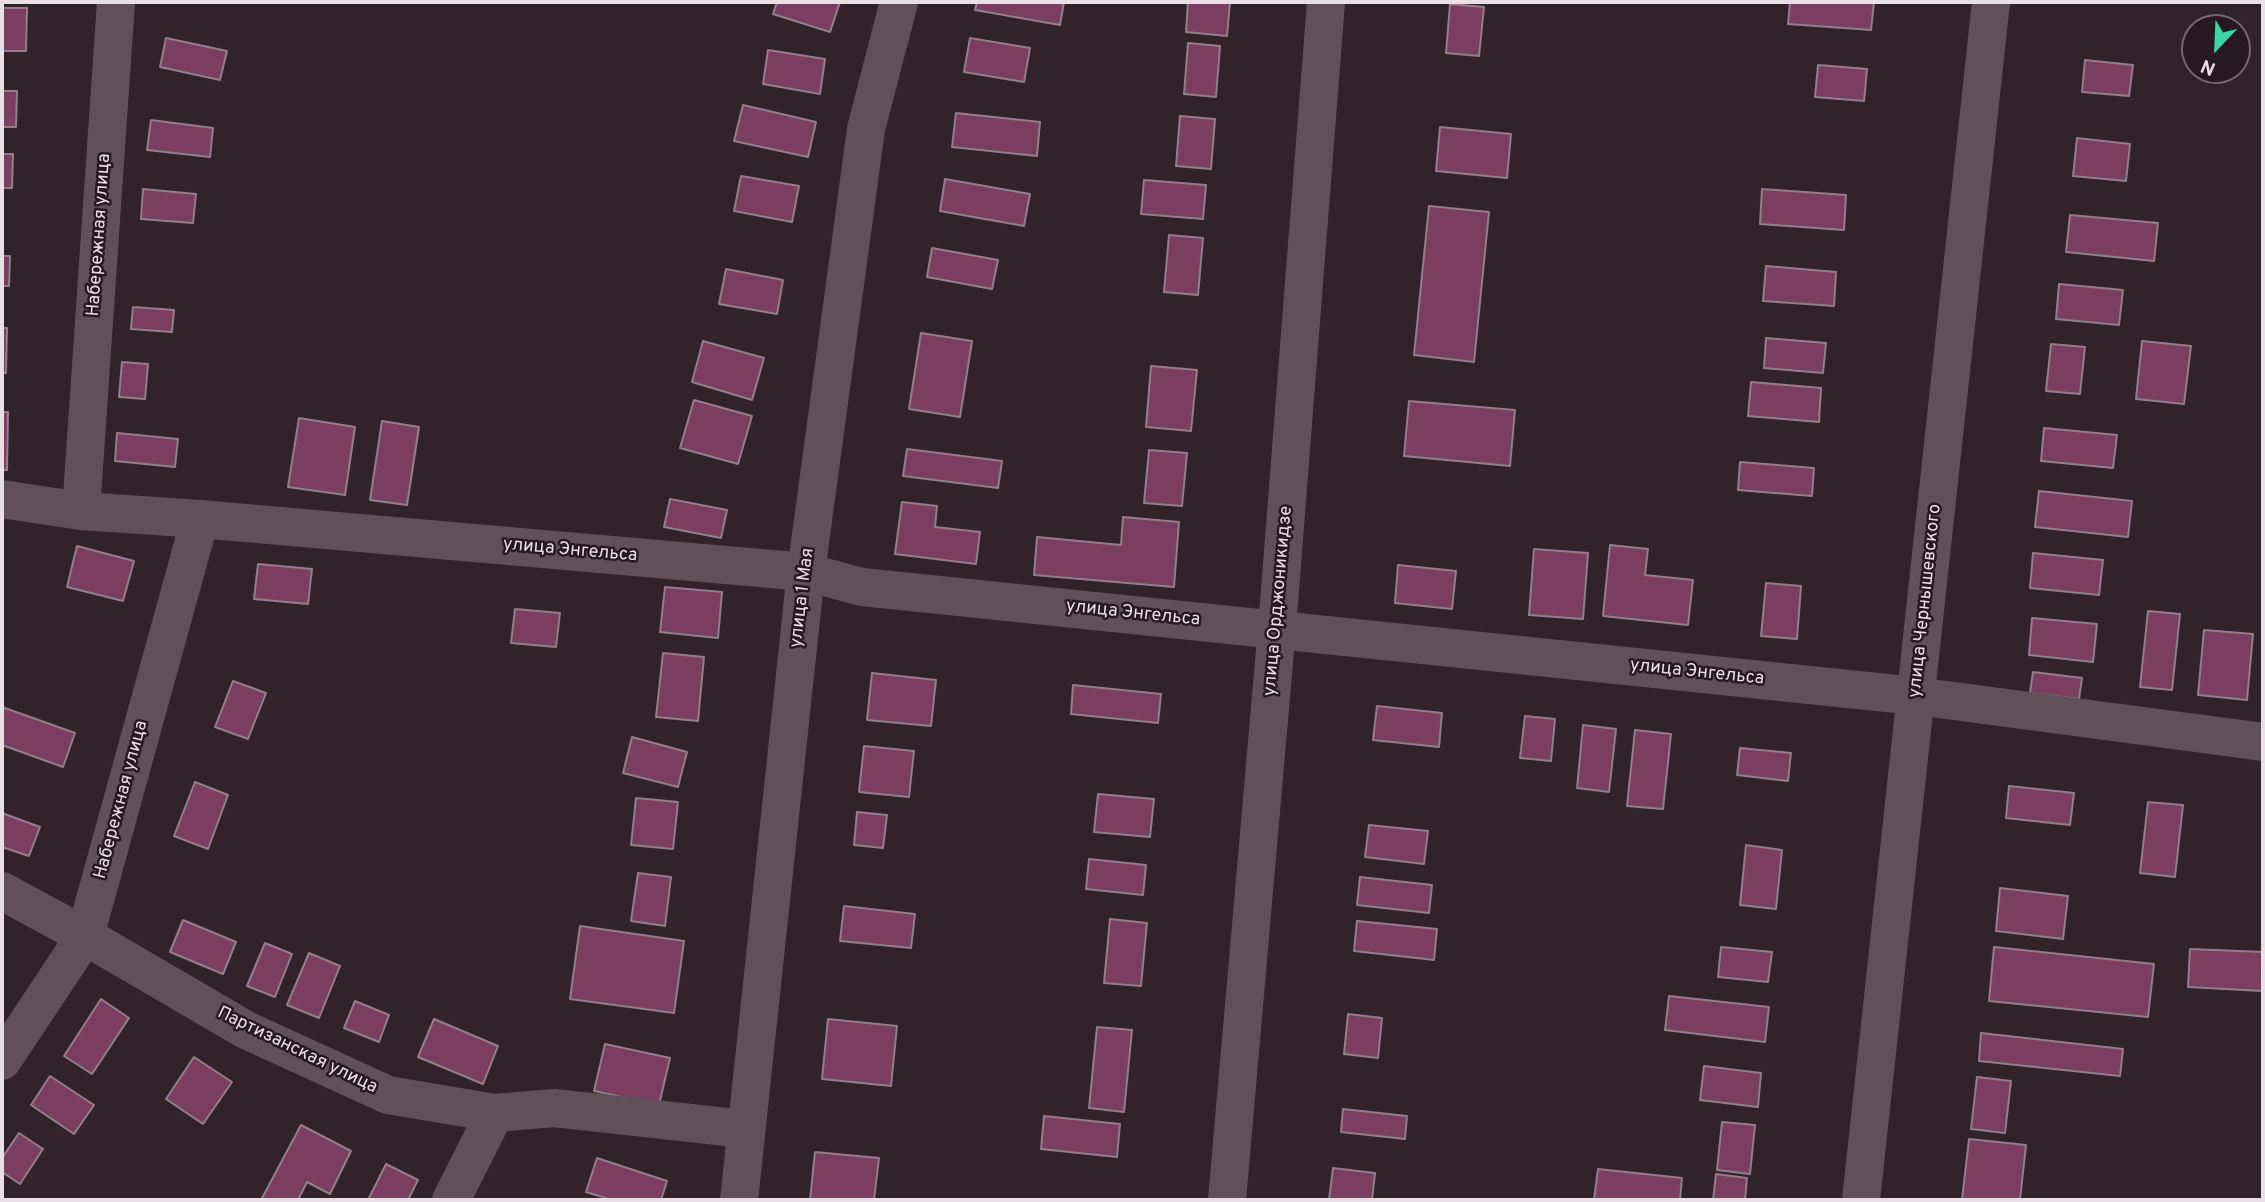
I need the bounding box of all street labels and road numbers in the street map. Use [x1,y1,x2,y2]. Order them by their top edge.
street label: Набережная улица [84,153,116,317]
street label: улица Чернышевского [1905,503,1947,699]
street label: улица Орджоникидзе [1260,505,1298,697]
street label: улица Энгельса [502,534,638,568]
street label: улица 1 Мая [786,547,820,649]
street label: улица Энгельса [1065,596,1201,632]
street label: улица Энгельса [1629,655,1765,691]
street label: Набережная улица [90,718,154,882]
street label: Партизанская улица [213,1003,381,1099]

